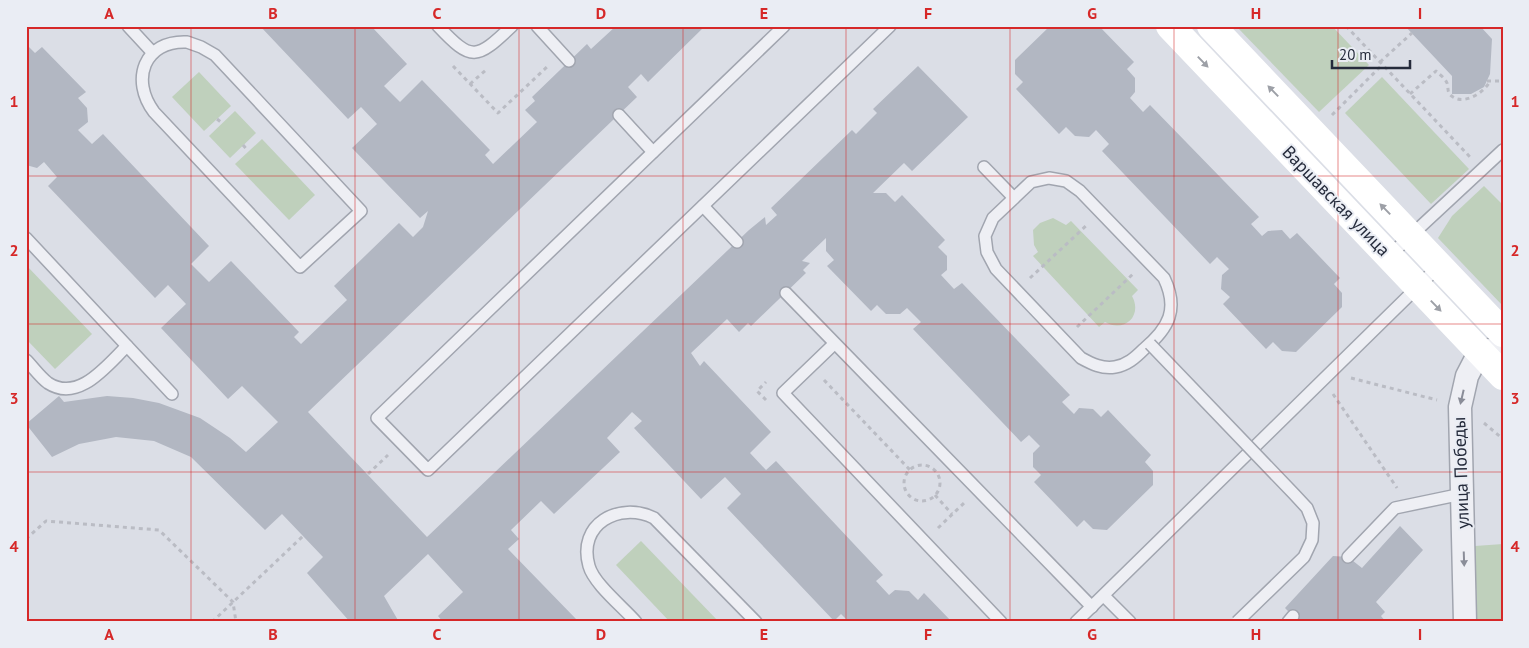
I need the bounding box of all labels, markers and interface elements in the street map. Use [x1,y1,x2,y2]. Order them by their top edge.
text: A [104,3,114,23]
text: B [268,3,278,23]
text: C [433,3,442,23]
text: D [596,3,606,23]
text: E [760,3,768,23]
text: F [924,3,932,23]
text: G [1087,3,1097,23]
text: H [1251,3,1261,23]
text: I [1418,3,1422,23]
scale bar [1332,38,1409,70]
text: 20 m [1339,45,1372,64]
one-way arrow [1197,55,1209,67]
one-way arrow [1267,85,1279,97]
text: 1 [9,91,19,111]
text: 1 [1510,91,1520,111]
street label: Варшавская улица [1278,140,1395,261]
one-way arrow [1379,203,1391,215]
text: 2 [9,240,19,260]
text: 2 [1510,240,1520,260]
one-way arrow [1430,300,1442,312]
text: 3 [9,388,19,408]
text: 3 [1510,388,1520,408]
one-way arrow [1458,389,1466,404]
street label: улица Победы [1447,417,1474,529]
text: 4 [9,536,19,556]
text: 4 [1510,536,1520,556]
one-way arrow [1460,551,1468,567]
text: A [104,624,114,644]
text: B [268,624,278,644]
text: C [433,624,442,644]
text: D [596,624,606,644]
text: E [760,624,768,644]
text: F [924,624,932,644]
text: G [1087,624,1097,644]
text: H [1251,624,1261,644]
text: I [1418,624,1422,644]

